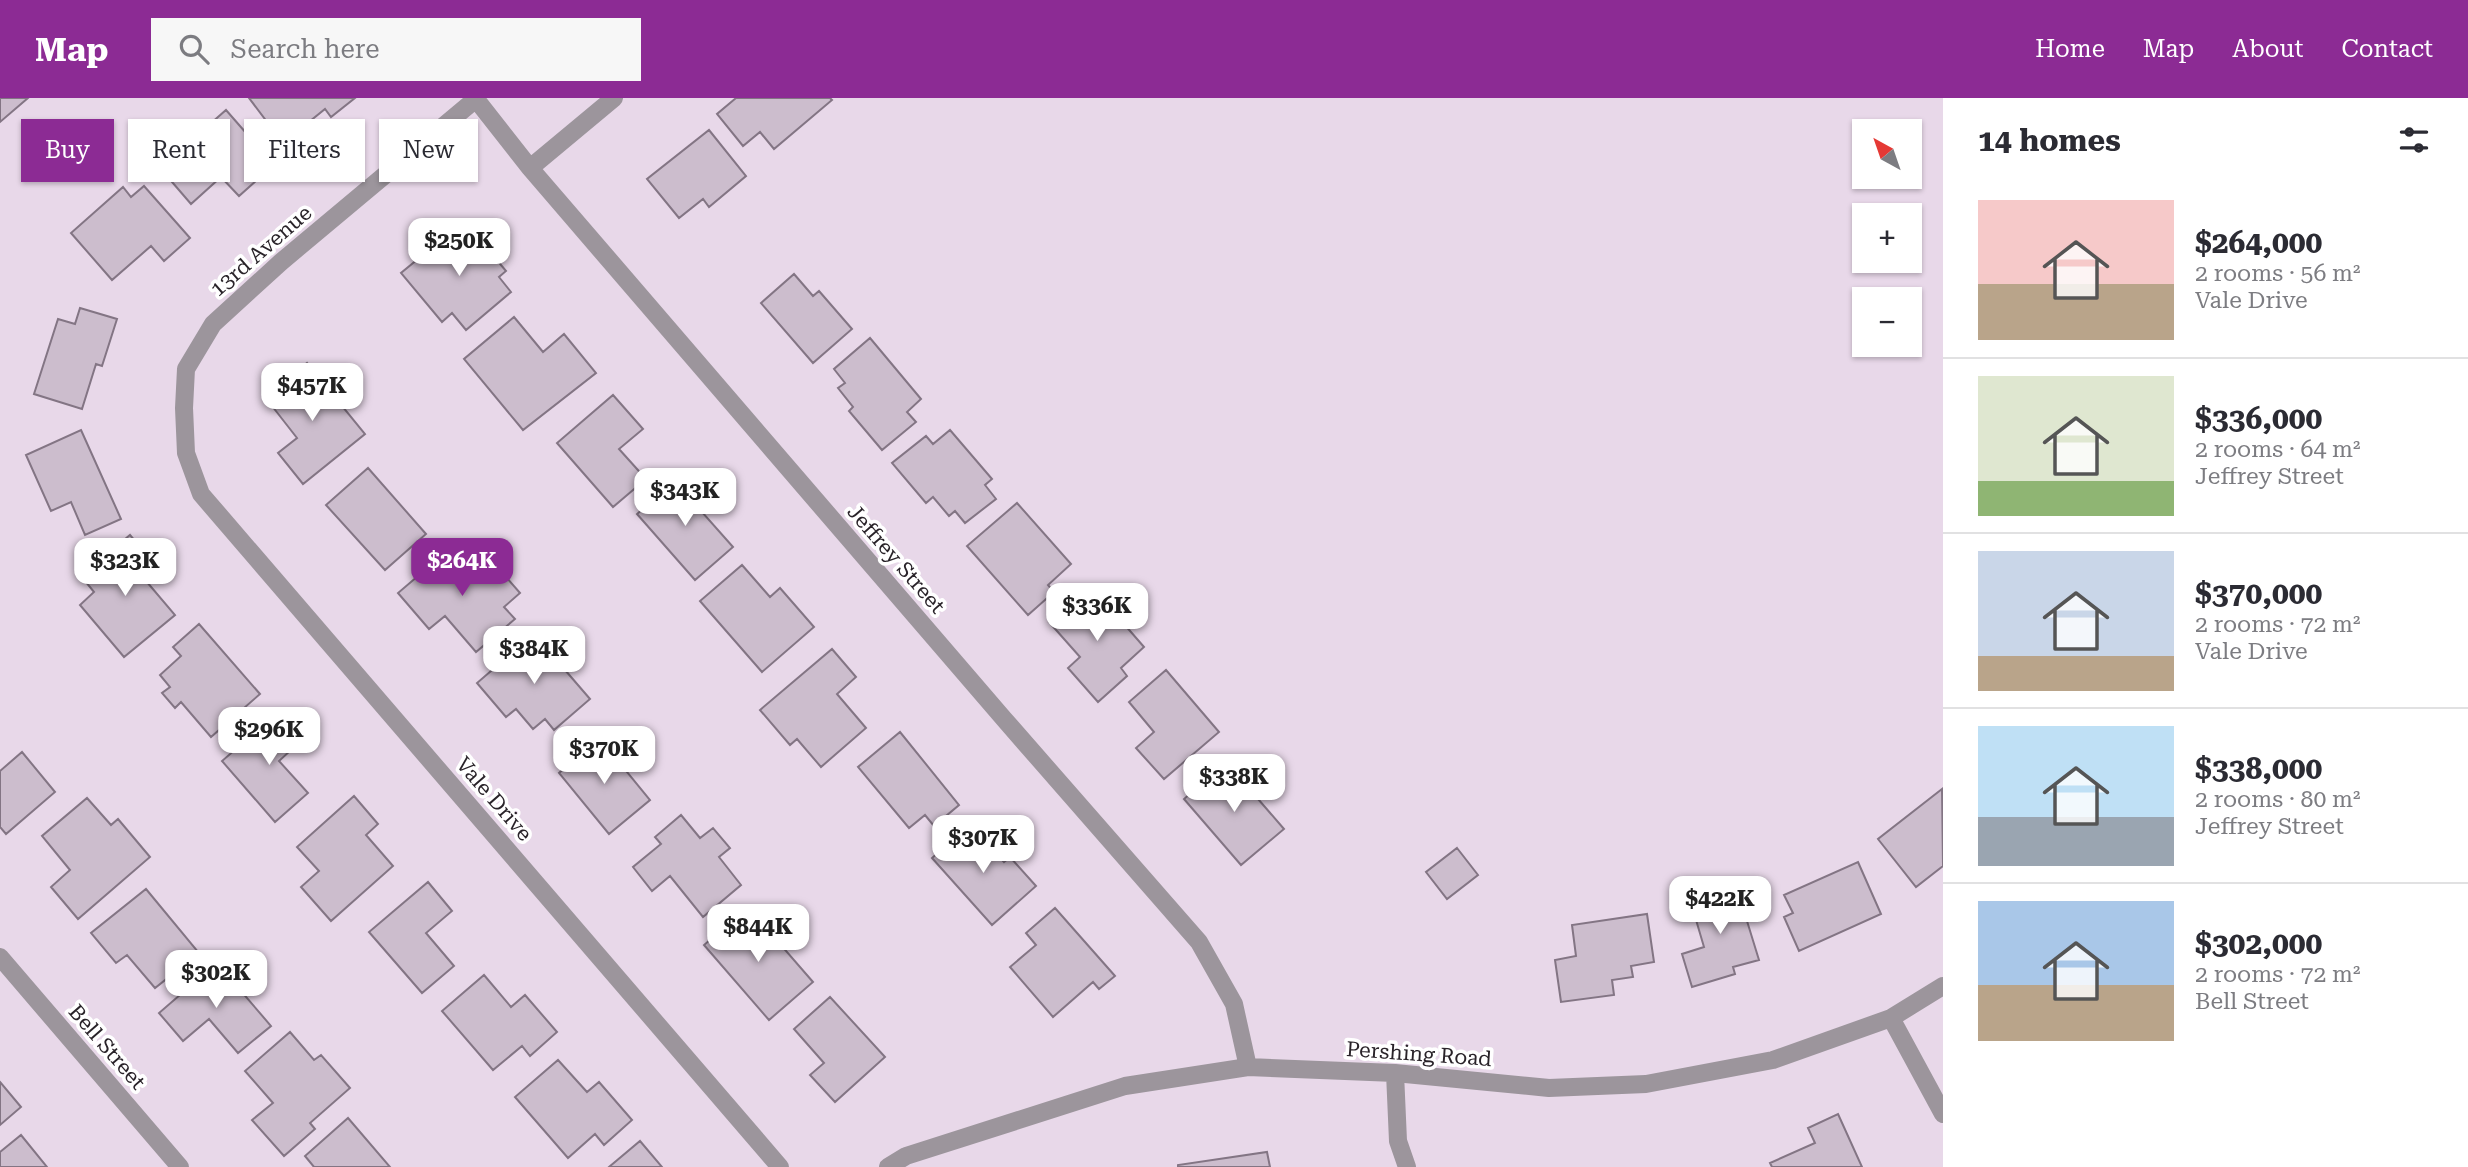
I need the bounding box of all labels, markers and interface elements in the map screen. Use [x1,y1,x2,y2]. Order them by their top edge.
search box [151,18,641,81]
text: Map [35,30,109,69]
icon: search [175,30,213,68]
text: Search here [231,34,380,64]
text: Home [2035,35,2105,63]
text: Map [2143,35,2194,63]
text: About [2232,35,2303,63]
text: Contact [2341,35,2433,63]
chip: Buy [21,119,114,182]
chip: Rent [128,119,230,182]
chip: Filters [244,119,365,182]
chip: New [379,119,478,182]
north arrow [1852,119,1922,189]
map controls [1852,119,1922,357]
icon: filters [2395,121,2433,159]
text: 14 homes [1978,123,2121,158]
street label: 13rd Avenue [206,201,316,301]
button: + [1852,203,1922,273]
pin: $250K [410,218,508,278]
text: $264,000 [2195,225,2322,260]
text: $250K [424,227,494,254]
icon: home [2034,228,2118,312]
text: 2 rooms · 56 m² [2195,260,2361,287]
button: − [1852,287,1922,357]
text: Vale Drive [2195,287,2308,314]
pin: $457K [263,364,361,423]
text: $457K [277,372,347,399]
text: $336,000 [2195,401,2322,436]
icon: home [2034,404,2118,488]
text: 2 rooms · 64 m² [2195,436,2361,463]
text: Jeffrey Street [2195,463,2344,490]
pin: $343K [636,468,734,528]
text: $343K [650,477,720,504]
street label: Jeffrey Street [842,500,950,618]
pin: $323K [76,538,174,598]
pin: $264K [413,538,511,598]
text: $323K [90,547,160,574]
text: $264K [427,547,497,574]
text: $370,000 [2195,576,2322,611]
icon: home [2034,579,2118,663]
pin: $336K [1048,584,1146,643]
text: $336K [1062,592,1132,619]
text: 2 rooms · 72 m² [2195,611,2361,638]
pin: $384K [485,626,583,686]
text: $384K [499,635,569,662]
text: Vale Drive [2195,638,2308,665]
pin: $296K [220,708,318,767]
text: $296K [234,716,304,743]
pin: $370K [555,726,653,786]
text: $370K [569,735,639,762]
text: $338,000 [2195,751,2322,786]
street label: Vale Drive [451,752,537,846]
pin: $338K [1185,754,1283,814]
icon: home [2034,754,2118,838]
text: $338K [1199,763,1269,790]
text: 2 rooms · 80 m² [2195,786,2361,813]
text: Jeffrey Street [2195,813,2344,840]
pin: $307K [934,816,1032,875]
text: $307K [948,824,1018,851]
pin: $422K [1671,876,1769,936]
text: $422K [1685,885,1755,912]
pin: $844K [709,904,807,964]
text: $844K [723,913,793,940]
text: $302,000 [2195,926,2322,961]
icon: home [2034,929,2118,1013]
pin: $302K [167,950,265,1010]
text: $302K [181,959,251,986]
text: 2 rooms · 72 m² [2195,961,2361,988]
text: Bell Street [2195,988,2309,1015]
street label: Bell Street [64,1000,150,1094]
street label: Pershing Road [1345,1037,1493,1071]

